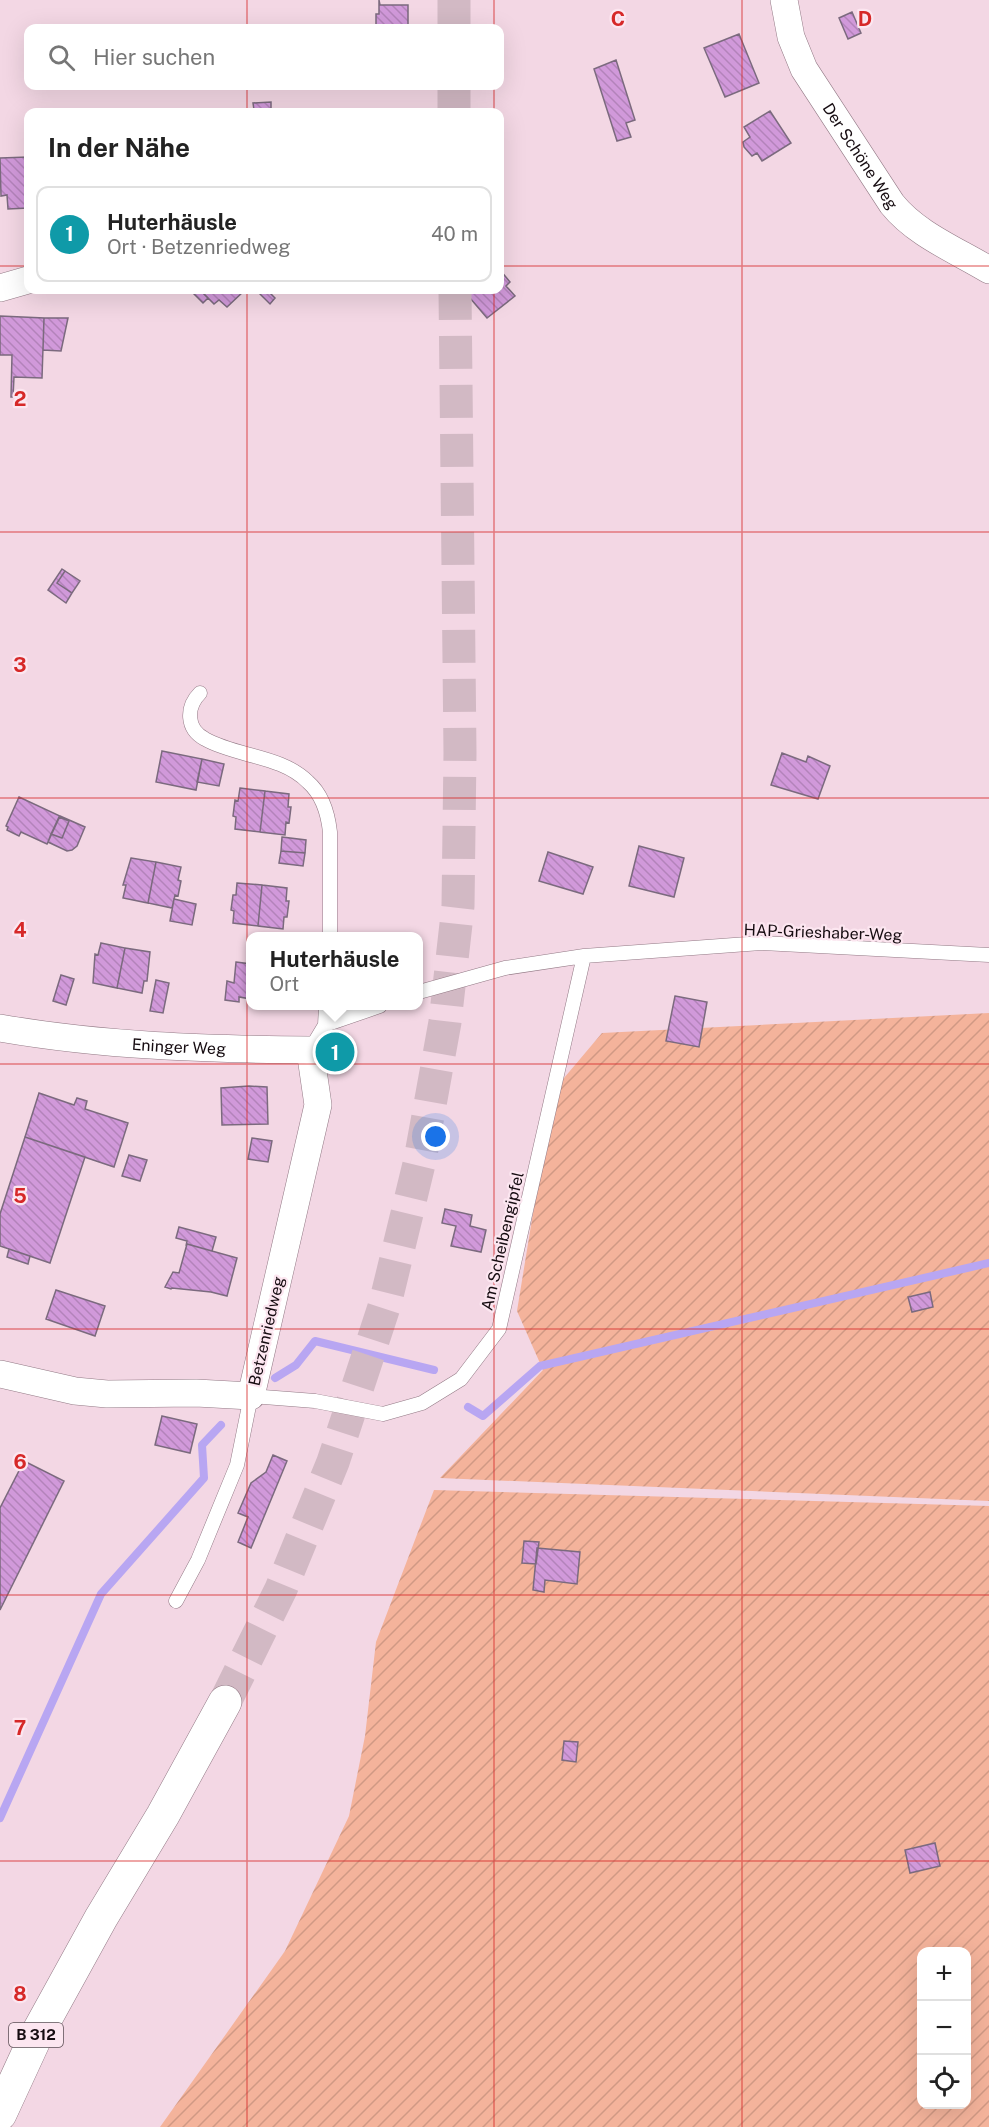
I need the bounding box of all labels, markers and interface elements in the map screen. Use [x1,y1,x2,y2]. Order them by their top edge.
text: C [611,7,625,31]
text: D [858,7,872,31]
search box [24,24,504,90]
icon: search [45,41,78,74]
text: Hier suchen [93,44,215,70]
street label: Der Schöne Weg [819,99,902,213]
text: In der Nähe [48,132,190,163]
text: Huterhäusle [107,209,237,235]
text: 1 [65,222,74,246]
text: 40 m [431,222,478,246]
text: Ort · Betzenriedweg [107,235,291,259]
text: 2 [14,387,26,411]
text: 3 [13,653,27,677]
text: 4 [13,918,27,942]
street label: HAP-Grieshaber-Weg [743,920,903,945]
popup [246,932,423,1010]
text: Huterhäusle [270,946,399,972]
text: Ort [270,972,299,996]
pin: 1 [316,1030,354,1074]
street label: Eninger Weg [131,1035,226,1059]
your location [421,1122,450,1151]
street label: Am Scheibengipfel [477,1170,528,1312]
text: 5 [13,1184,27,1208]
street label: Betzenriedweg [245,1275,288,1388]
text: 6 [13,1450,27,1474]
text: 7 [14,1716,26,1740]
map controls [917,1947,971,2109]
button: + [917,1947,971,2001]
text: 8 [13,1982,27,2006]
button: − [917,2001,971,2055]
road number: B 312 [9,2023,63,2047]
button: locate [917,2055,971,2109]

